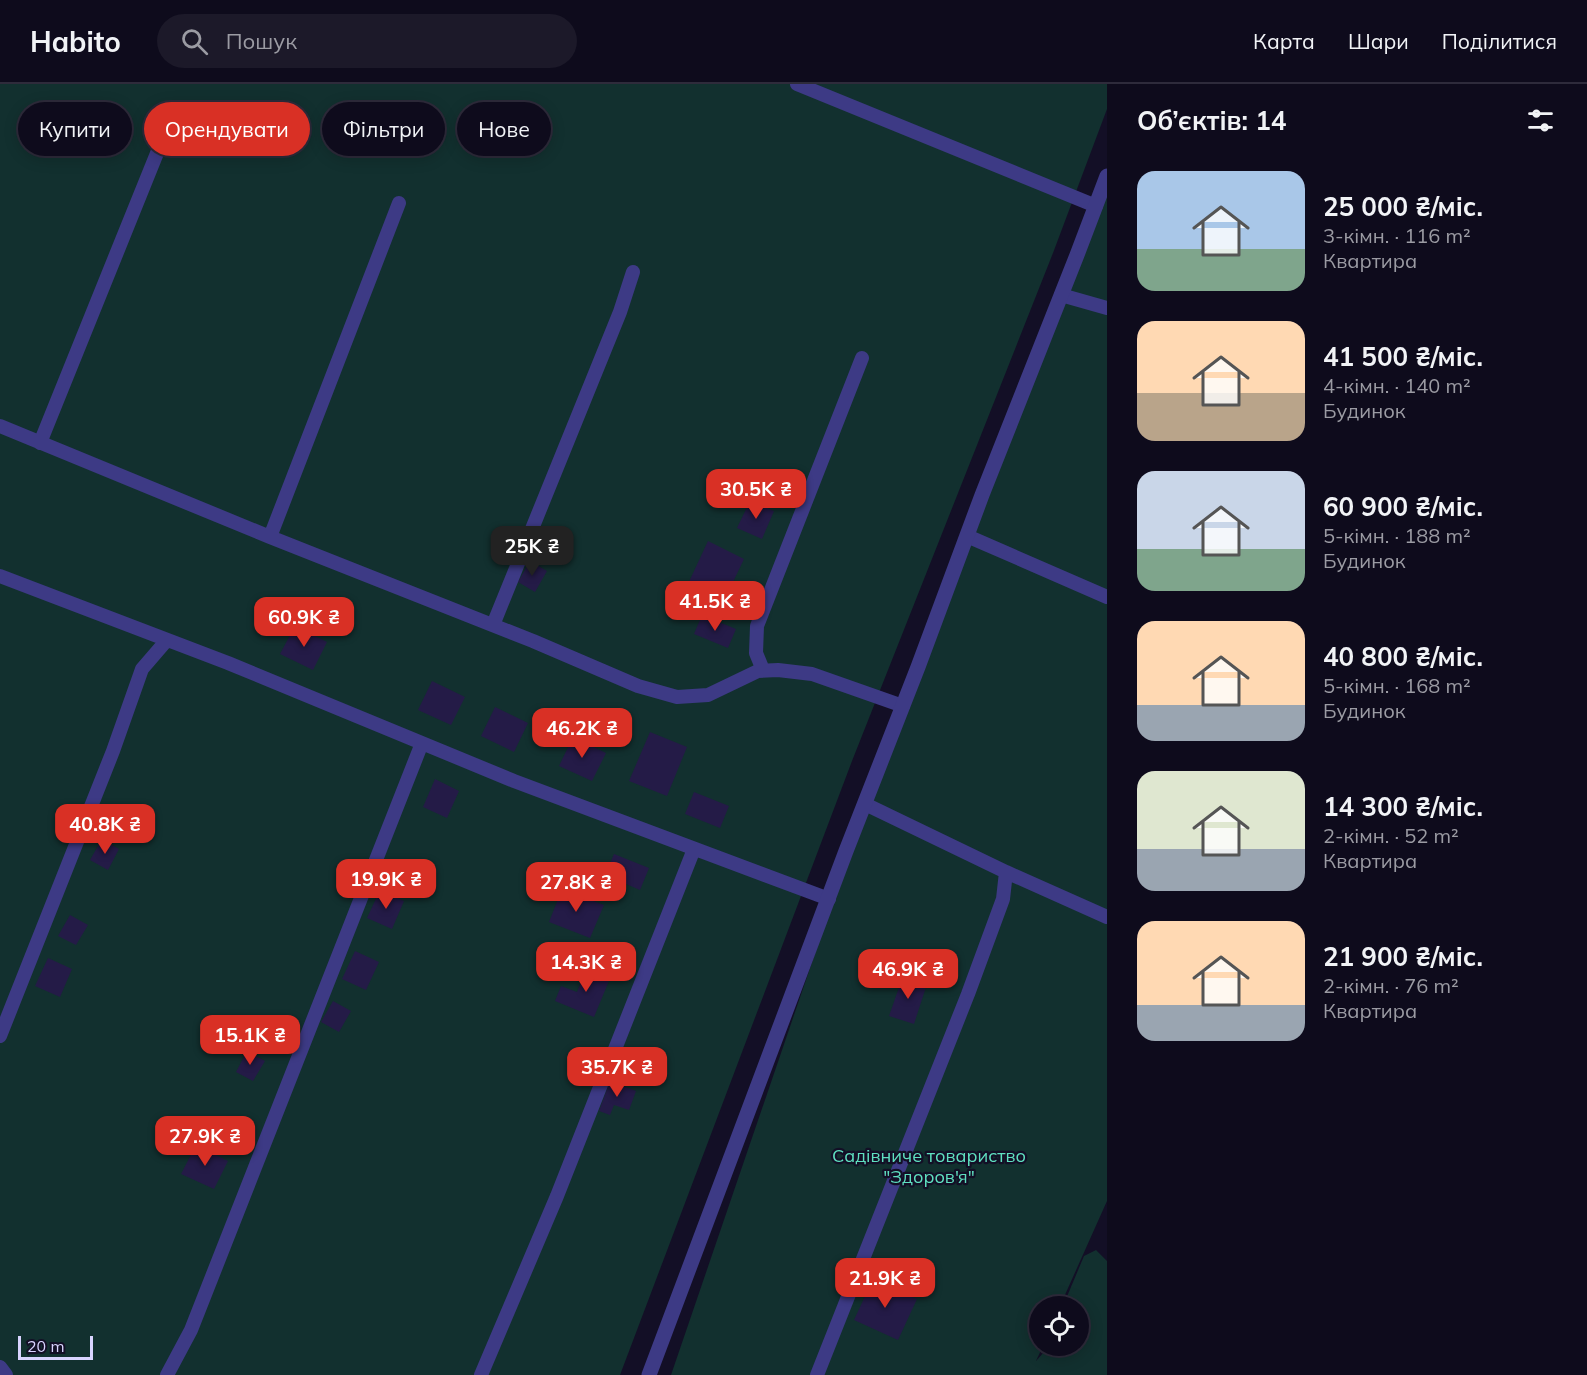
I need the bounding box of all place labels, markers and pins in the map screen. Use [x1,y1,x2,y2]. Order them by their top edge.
pin: 30.5K ₴ [701,469,811,520]
pin: 25K ₴ [490,526,574,577]
pin: 41.5K ₴ [660,581,770,632]
pin: 60.9K ₴ [249,597,359,648]
pin: 46.2K ₴ [527,708,637,759]
pin: 40.8K ₴ [50,804,160,855]
pin: 19.9K ₴ [331,859,441,910]
pin: 27.8K ₴ [521,862,631,913]
pin: 14.3K ₴ [531,942,641,993]
pin: 46.9K ₴ [853,949,963,1000]
pin: 15.1K ₴ [195,1015,305,1066]
pin: 35.7K ₴ [562,1047,672,1098]
pin: 27.9K ₴ [150,1116,260,1167]
pin: 21.9K ₴ [830,1258,940,1309]

